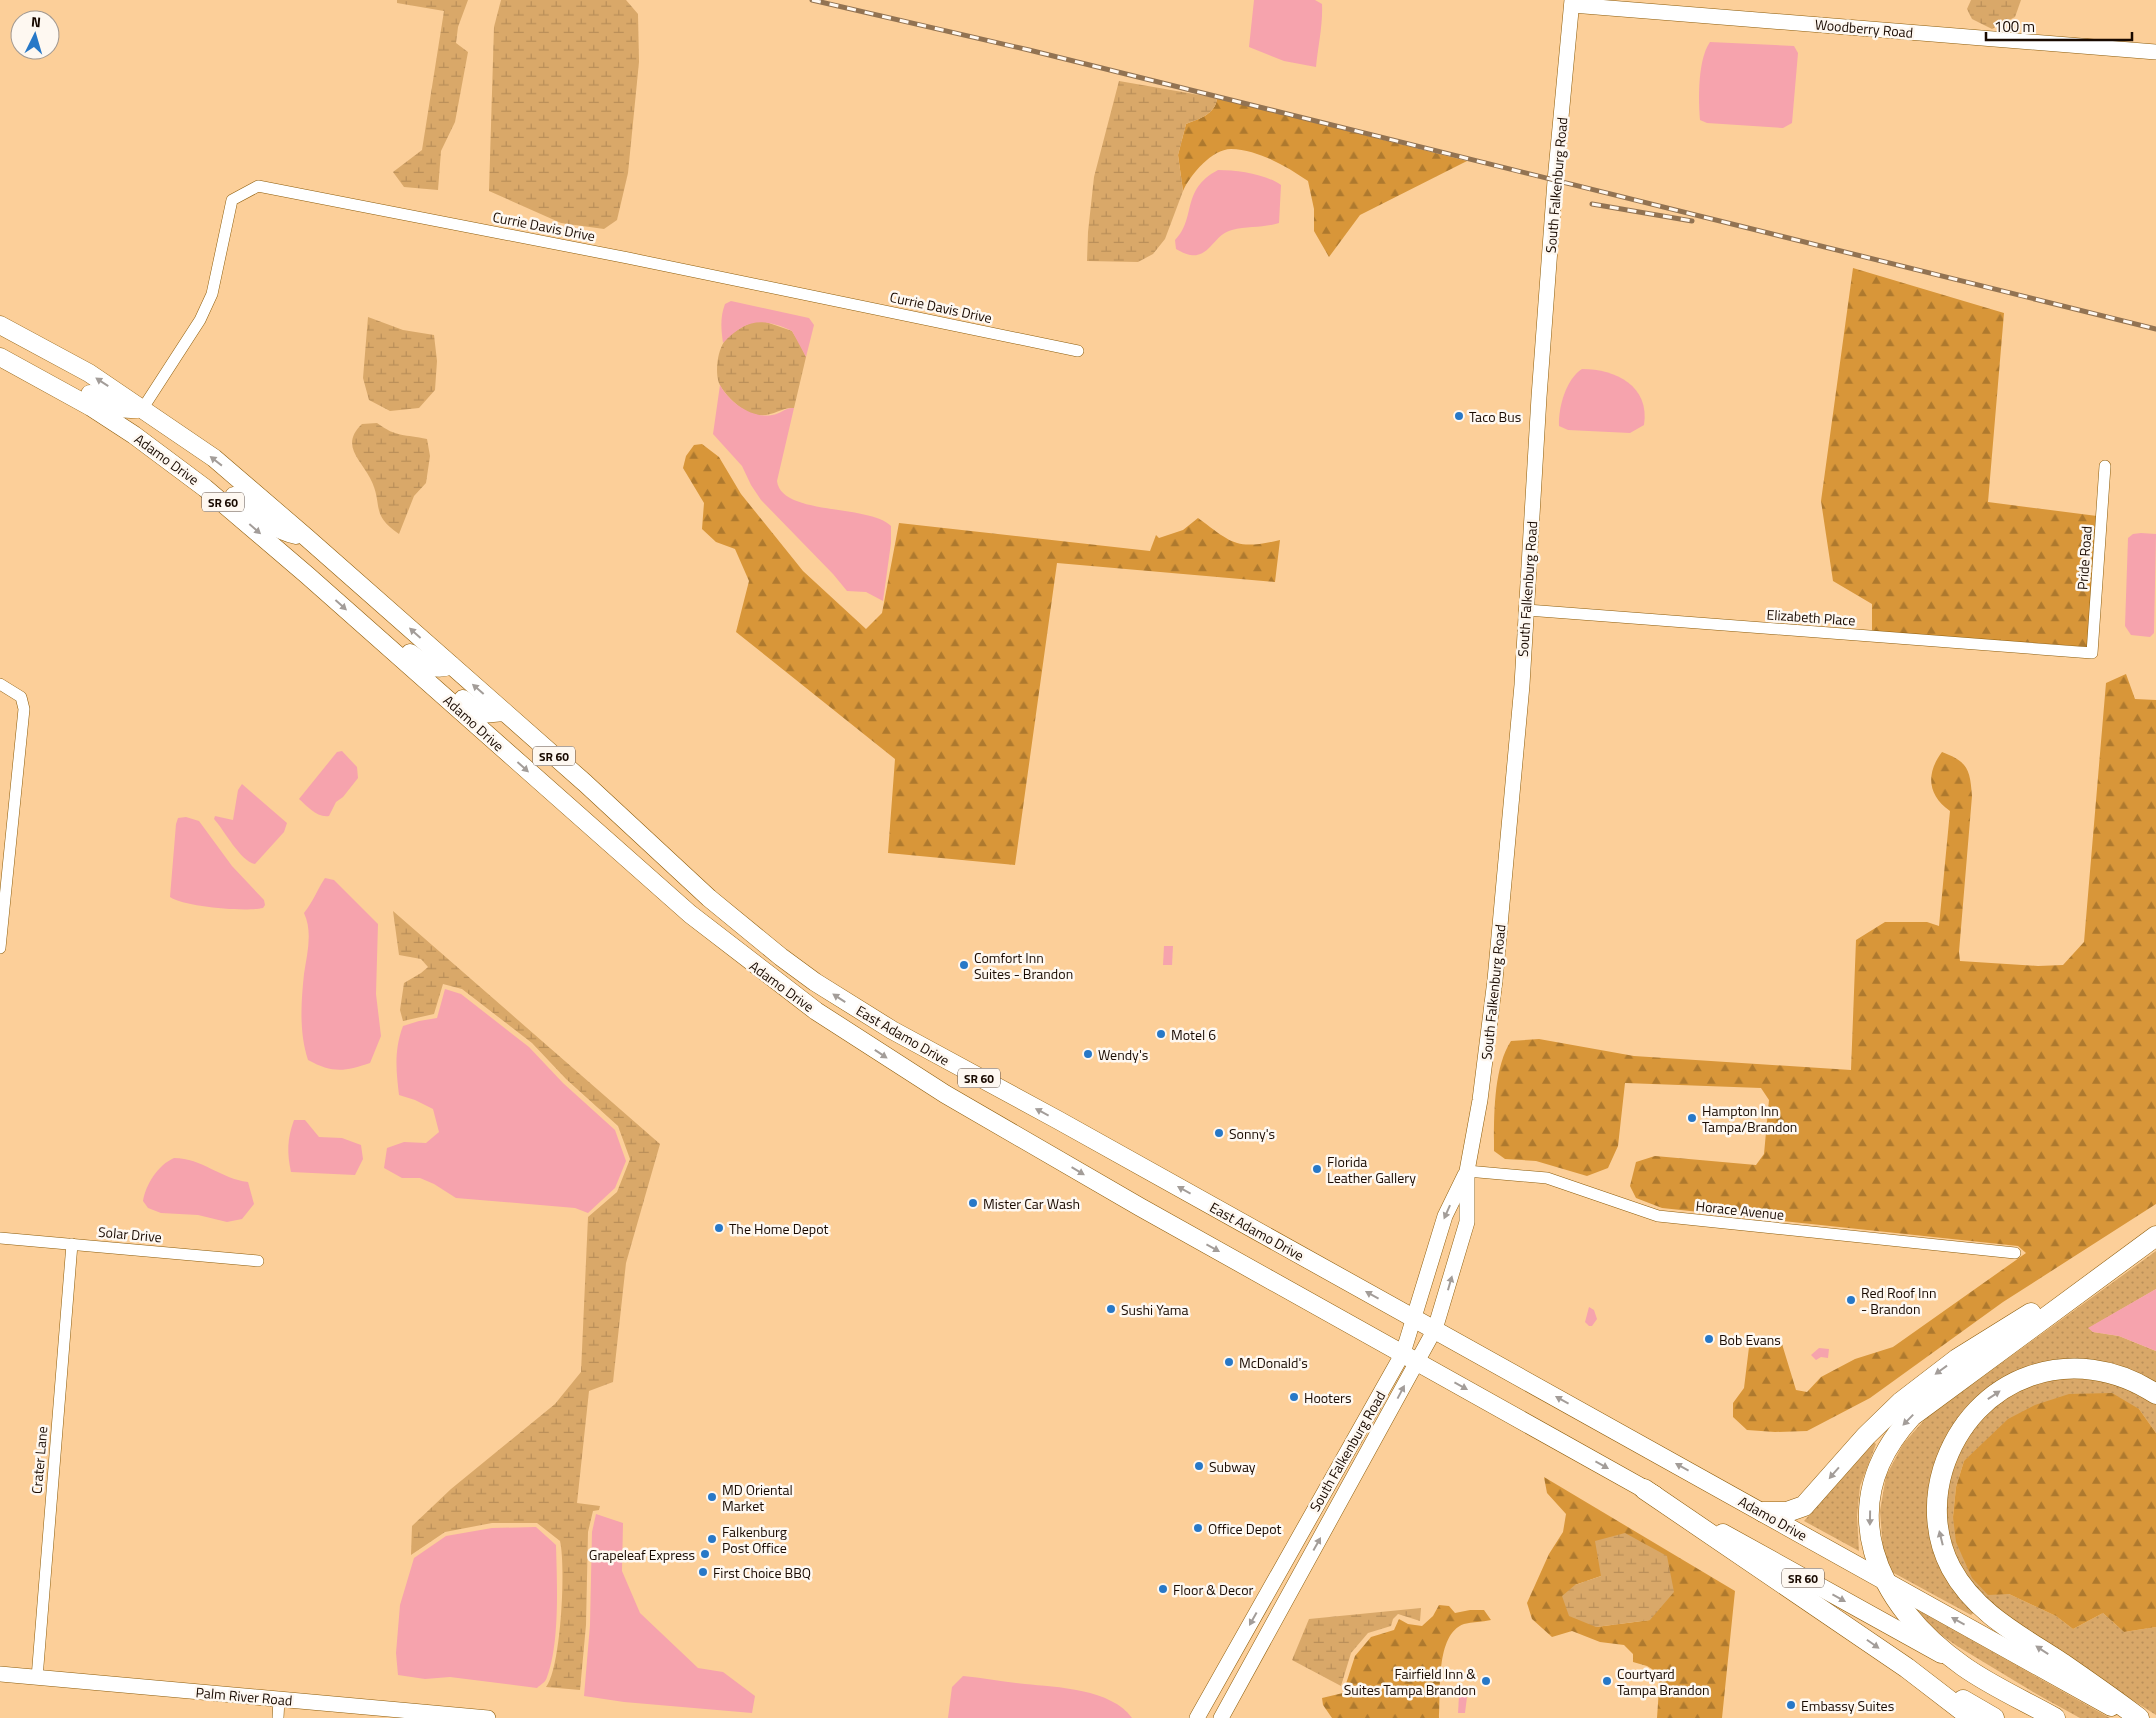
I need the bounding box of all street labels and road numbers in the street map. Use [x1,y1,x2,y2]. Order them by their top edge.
street label: Woodberry Road [1814,13,1914,43]
street label: South Falkenburg Road [1540,116,1572,254]
street label: Currie Davis Drive [491,206,597,246]
street label: Currie Davis Drive [888,286,994,328]
street label: Adamo Drive [130,428,204,490]
road number: SR 60 [202,492,244,512]
street label: South Falkenburg Road [1512,520,1542,658]
street label: Pride Road [2071,525,2097,591]
street label: Elizabeth Place [1766,603,1856,631]
street label: Adamo Drive [439,690,509,756]
road number: SR 60 [533,746,575,766]
street label: South Falkenburg Road [1475,923,1511,1061]
street label: Adamo Drive [745,955,819,1017]
street label: East Adamo Drive [852,1000,954,1070]
road number: SR 60 [958,1068,1000,1088]
street label: Horace Avenue [1695,1195,1785,1225]
street label: East Adamo Drive [1206,1196,1308,1266]
street label: Solar Drive [97,1221,163,1247]
street label: South Falkenburg Road [1304,1387,1390,1515]
street label: Crater Lane [26,1425,52,1495]
street label: Adamo Drive [1735,1491,1811,1545]
road number: SR 60 [1782,1569,1824,1588]
street label: Palm River Road [195,1681,293,1711]

